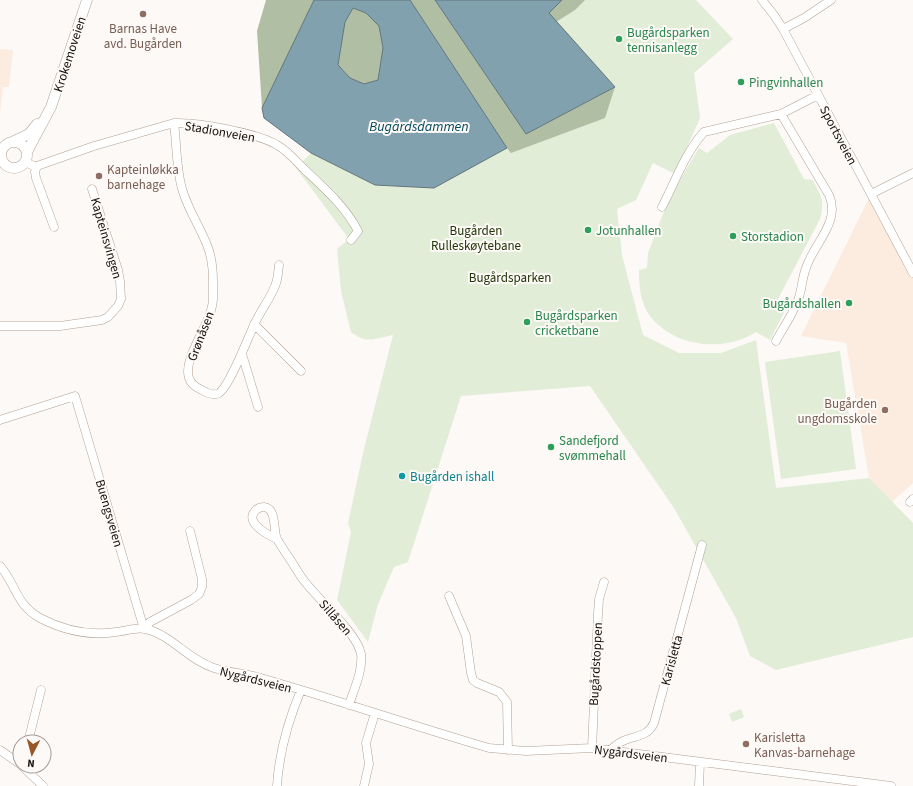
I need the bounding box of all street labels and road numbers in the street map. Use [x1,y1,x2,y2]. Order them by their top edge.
street label: Krokemoveien [49,14,91,94]
street label: Sportsveien [815,103,861,168]
street label: Stadionveien [183,117,256,147]
street label: Kapteinsvingen [86,196,126,281]
street label: Grønåsen [183,309,219,364]
street label: Buengsveien [91,477,127,549]
street label: Sillåsen [315,596,356,640]
street label: Bugårdstoppen [585,622,607,706]
street label: Karisletta [657,633,687,688]
street label: Nygårdsveien [218,662,294,698]
street label: Nygårdsveien [593,741,669,767]

